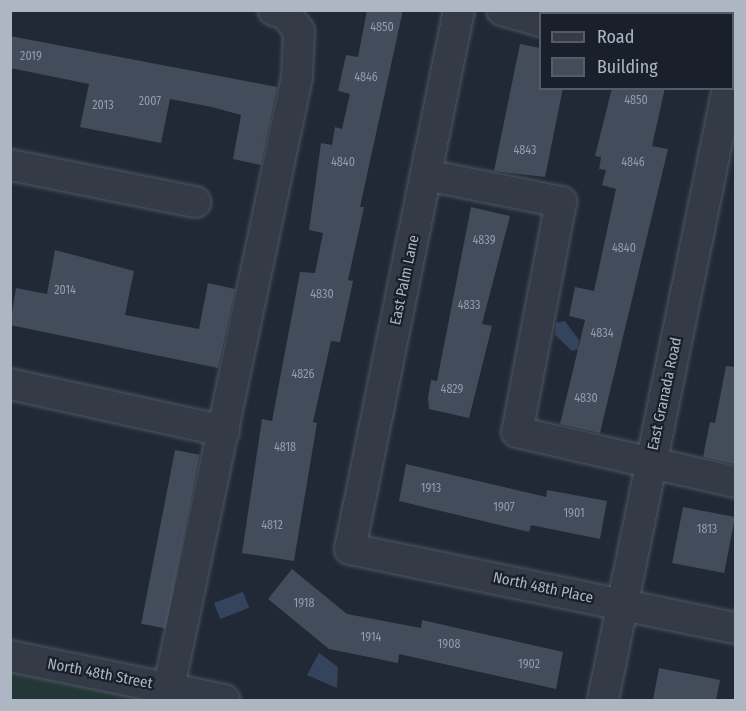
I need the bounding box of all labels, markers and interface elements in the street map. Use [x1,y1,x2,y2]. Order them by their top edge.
legend [539,12,734,90]
house number: 4850 [370,21,394,35]
text: Road [597,26,634,48]
house number: 2019 [20,50,42,64]
text: Building [597,56,658,78]
house number: 4846 [354,71,378,85]
house number: 4850 [624,94,648,108]
house number: 2007 [139,95,161,109]
house number: 2013 [92,99,114,113]
house number: 4843 [514,144,536,158]
house number: 4840 [331,156,355,170]
house number: 4846 [621,156,645,170]
street label: East Palm Lane [387,233,423,327]
house number: 4839 [473,234,495,248]
house number: 4840 [612,242,636,256]
house number: 2014 [54,284,76,298]
house number: 4830 [310,288,334,302]
house number: 4833 [458,299,480,313]
house number: 4834 [591,327,613,341]
street label: East Granada Road [644,336,686,452]
house number: 4826 [292,368,314,382]
house number: 4829 [441,383,463,397]
house number: 4830 [574,392,598,406]
house number: 4818 [274,441,296,455]
house number: 1913 [421,482,441,496]
house number: 1907 [493,501,515,515]
house number: 1901 [563,507,585,521]
house number: 4812 [261,519,283,533]
house number: 1813 [697,523,717,537]
street label: North 48th Place [491,569,595,607]
house number: 1918 [294,597,314,611]
house number: 1914 [361,631,381,645]
house number: 1908 [438,638,460,652]
street label: North 48th Street [46,655,154,693]
house number: 1902 [518,658,540,672]

